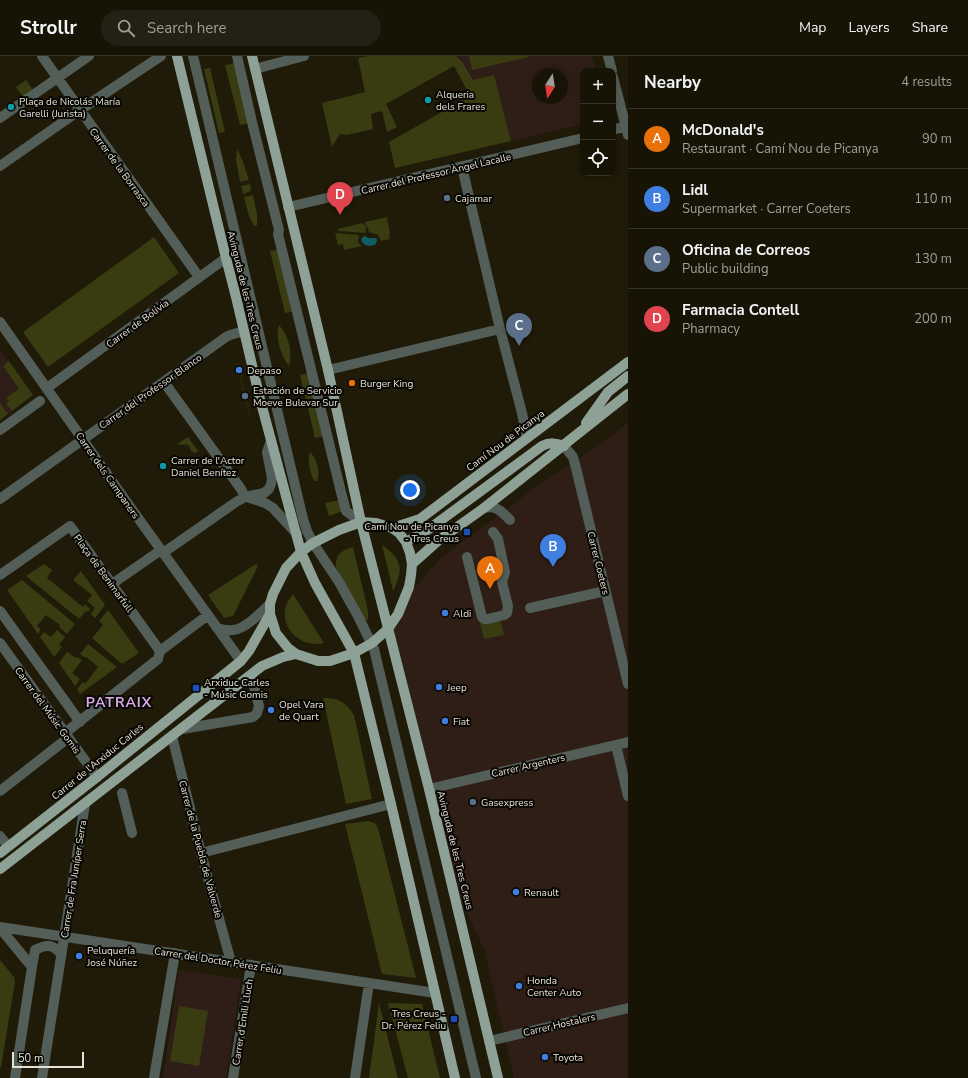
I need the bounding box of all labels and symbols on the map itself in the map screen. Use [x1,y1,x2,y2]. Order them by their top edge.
north arrow [532,68,568,104]
place label: Alqueria dels Frares [436,88,485,114]
place label: Plaça de Nicolás María Garelli (Jurista) [19,95,120,121]
marker: Alqueria dels Frares [423,95,433,105]
marker: Plaça de Nicolás María Garelli (Jurista) [6,102,16,112]
street label: Carrer de la Borrasca [86,125,153,210]
street label: Carrer del Professor Àngel Lacalle [360,150,513,198]
pin: D [327,182,353,215]
place label: Cajamar [455,192,492,206]
marker: Cajamar [442,193,452,203]
street label: Avinguda de les Tres Creus [223,229,267,351]
street label: Carrer de Bolívia [103,296,172,351]
pin: C [506,313,532,346]
street label: Carrer del Professor Blanco [96,351,205,433]
place label: Depaso [247,364,282,378]
marker: Depaso [234,365,244,375]
place label: Burger King [360,377,413,391]
marker: Burger King [347,378,357,388]
place label: Estación de Servicio Moeve Bulevar Sur [253,384,343,410]
marker: Estación de Servicio Moeve Bulevar Sur [240,391,250,401]
street label: Camí Nou de Picanya [464,407,548,475]
street label: Carrer dels Campaners [72,429,142,522]
place label: Carrer de l'Actor Daniel Benítez [171,454,245,480]
marker: Carrer de l'Actor Daniel Benítez [158,461,168,471]
your location [400,480,420,500]
place label: Camí Nou de Picanya - Tres Creus [364,520,459,546]
marker: Camí Nou de Picanya - Tres Creus [462,527,472,537]
street label: Carrer Coeters [583,530,613,597]
street label: Plaça de Benimarfull [70,532,136,616]
pin: B [540,534,566,567]
pin: A [477,556,503,589]
place label: Aldi [453,607,471,621]
marker: Aldi [440,608,450,618]
street label: Carrer del Músic Gomis [11,664,84,757]
place label: Arxiduc Carles - Músic Gomis [204,676,270,702]
place label: Jeep [446,681,467,695]
marker: Jeep [434,682,444,692]
marker: Arxiduc Carles - Músic Gomis [191,683,201,693]
district label: PATRAIX [86,693,152,712]
place label: Opel Vara de Quart [279,698,324,724]
marker: Opel Vara de Quart [266,705,276,715]
place label: Fiat [453,715,470,729]
marker: Fiat [440,716,450,726]
street label: Carrer de l'Arxiduc Carles [49,720,147,803]
street label: Carrer Argenters [490,751,567,781]
street label: Carrer de la Puebla de Valverde [175,779,225,920]
street label: Avinguda de les Tres Creus [433,789,477,911]
place label: Gasexpress [481,796,533,810]
marker: Gasexpress [468,797,478,807]
street label: Carrer de Fra Juníper Serra [58,819,90,939]
place label: Renault [524,886,559,900]
marker: Renault [511,887,521,897]
place label: Peluquería José Núñez [86,944,137,970]
street label: Carrer del Doctor Pérez Feliu [153,944,283,978]
marker: Peluquería José Núñez [74,951,84,961]
place label: Honda Center Auto [527,974,582,1000]
street label: Carrer d'Emili Lluch [229,978,257,1066]
marker: Honda Center Auto [514,981,524,991]
place label: Tres Creus - Dr. Pérez Feliu [381,1007,446,1033]
street label: Carrer Hostalers [522,1010,597,1040]
marker: Tres Creus - Dr. Pérez Feliu [449,1014,459,1024]
scale bar [12,1050,84,1069]
place label: Toyota [553,1051,583,1065]
marker: Toyota [540,1052,550,1062]

